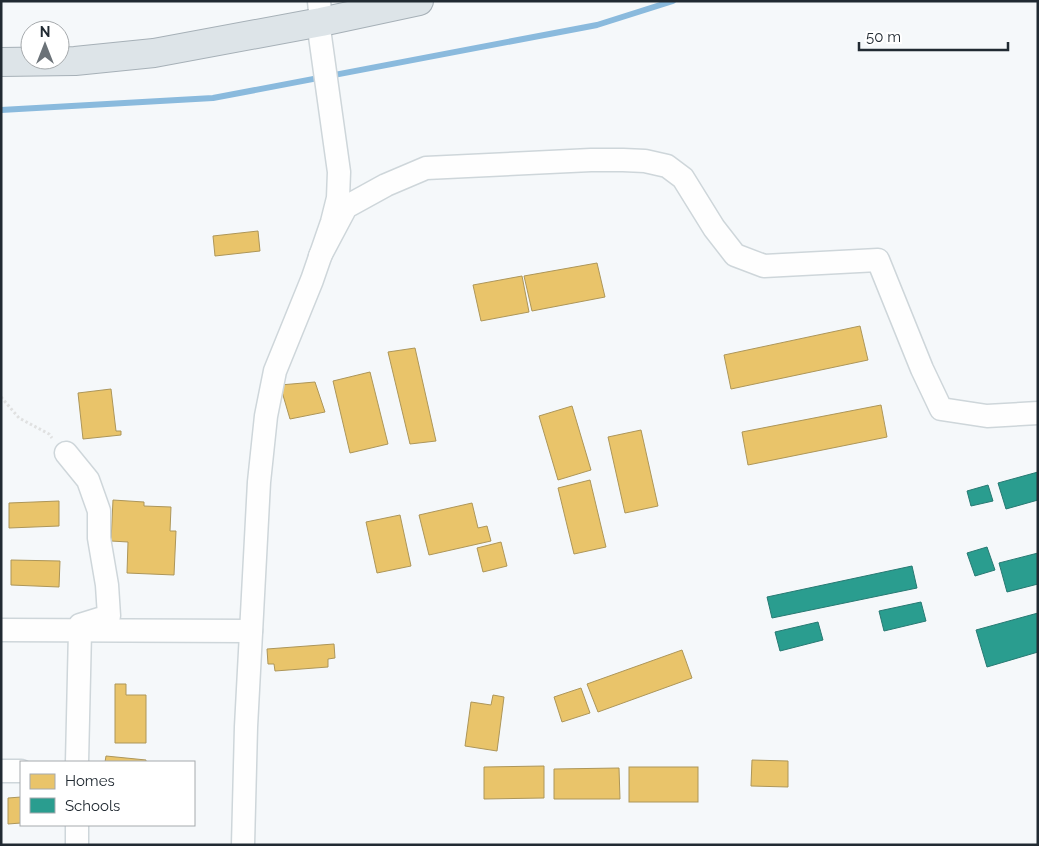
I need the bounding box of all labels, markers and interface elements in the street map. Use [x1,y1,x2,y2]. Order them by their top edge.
north arrow [20,20,70,70]
scale bar [859,20,1008,52]
text: N [40,24,50,40]
text: 50 m [866,28,901,46]
legend [20,761,195,826]
text: Homes [65,772,115,790]
text: Schools [65,797,120,815]

